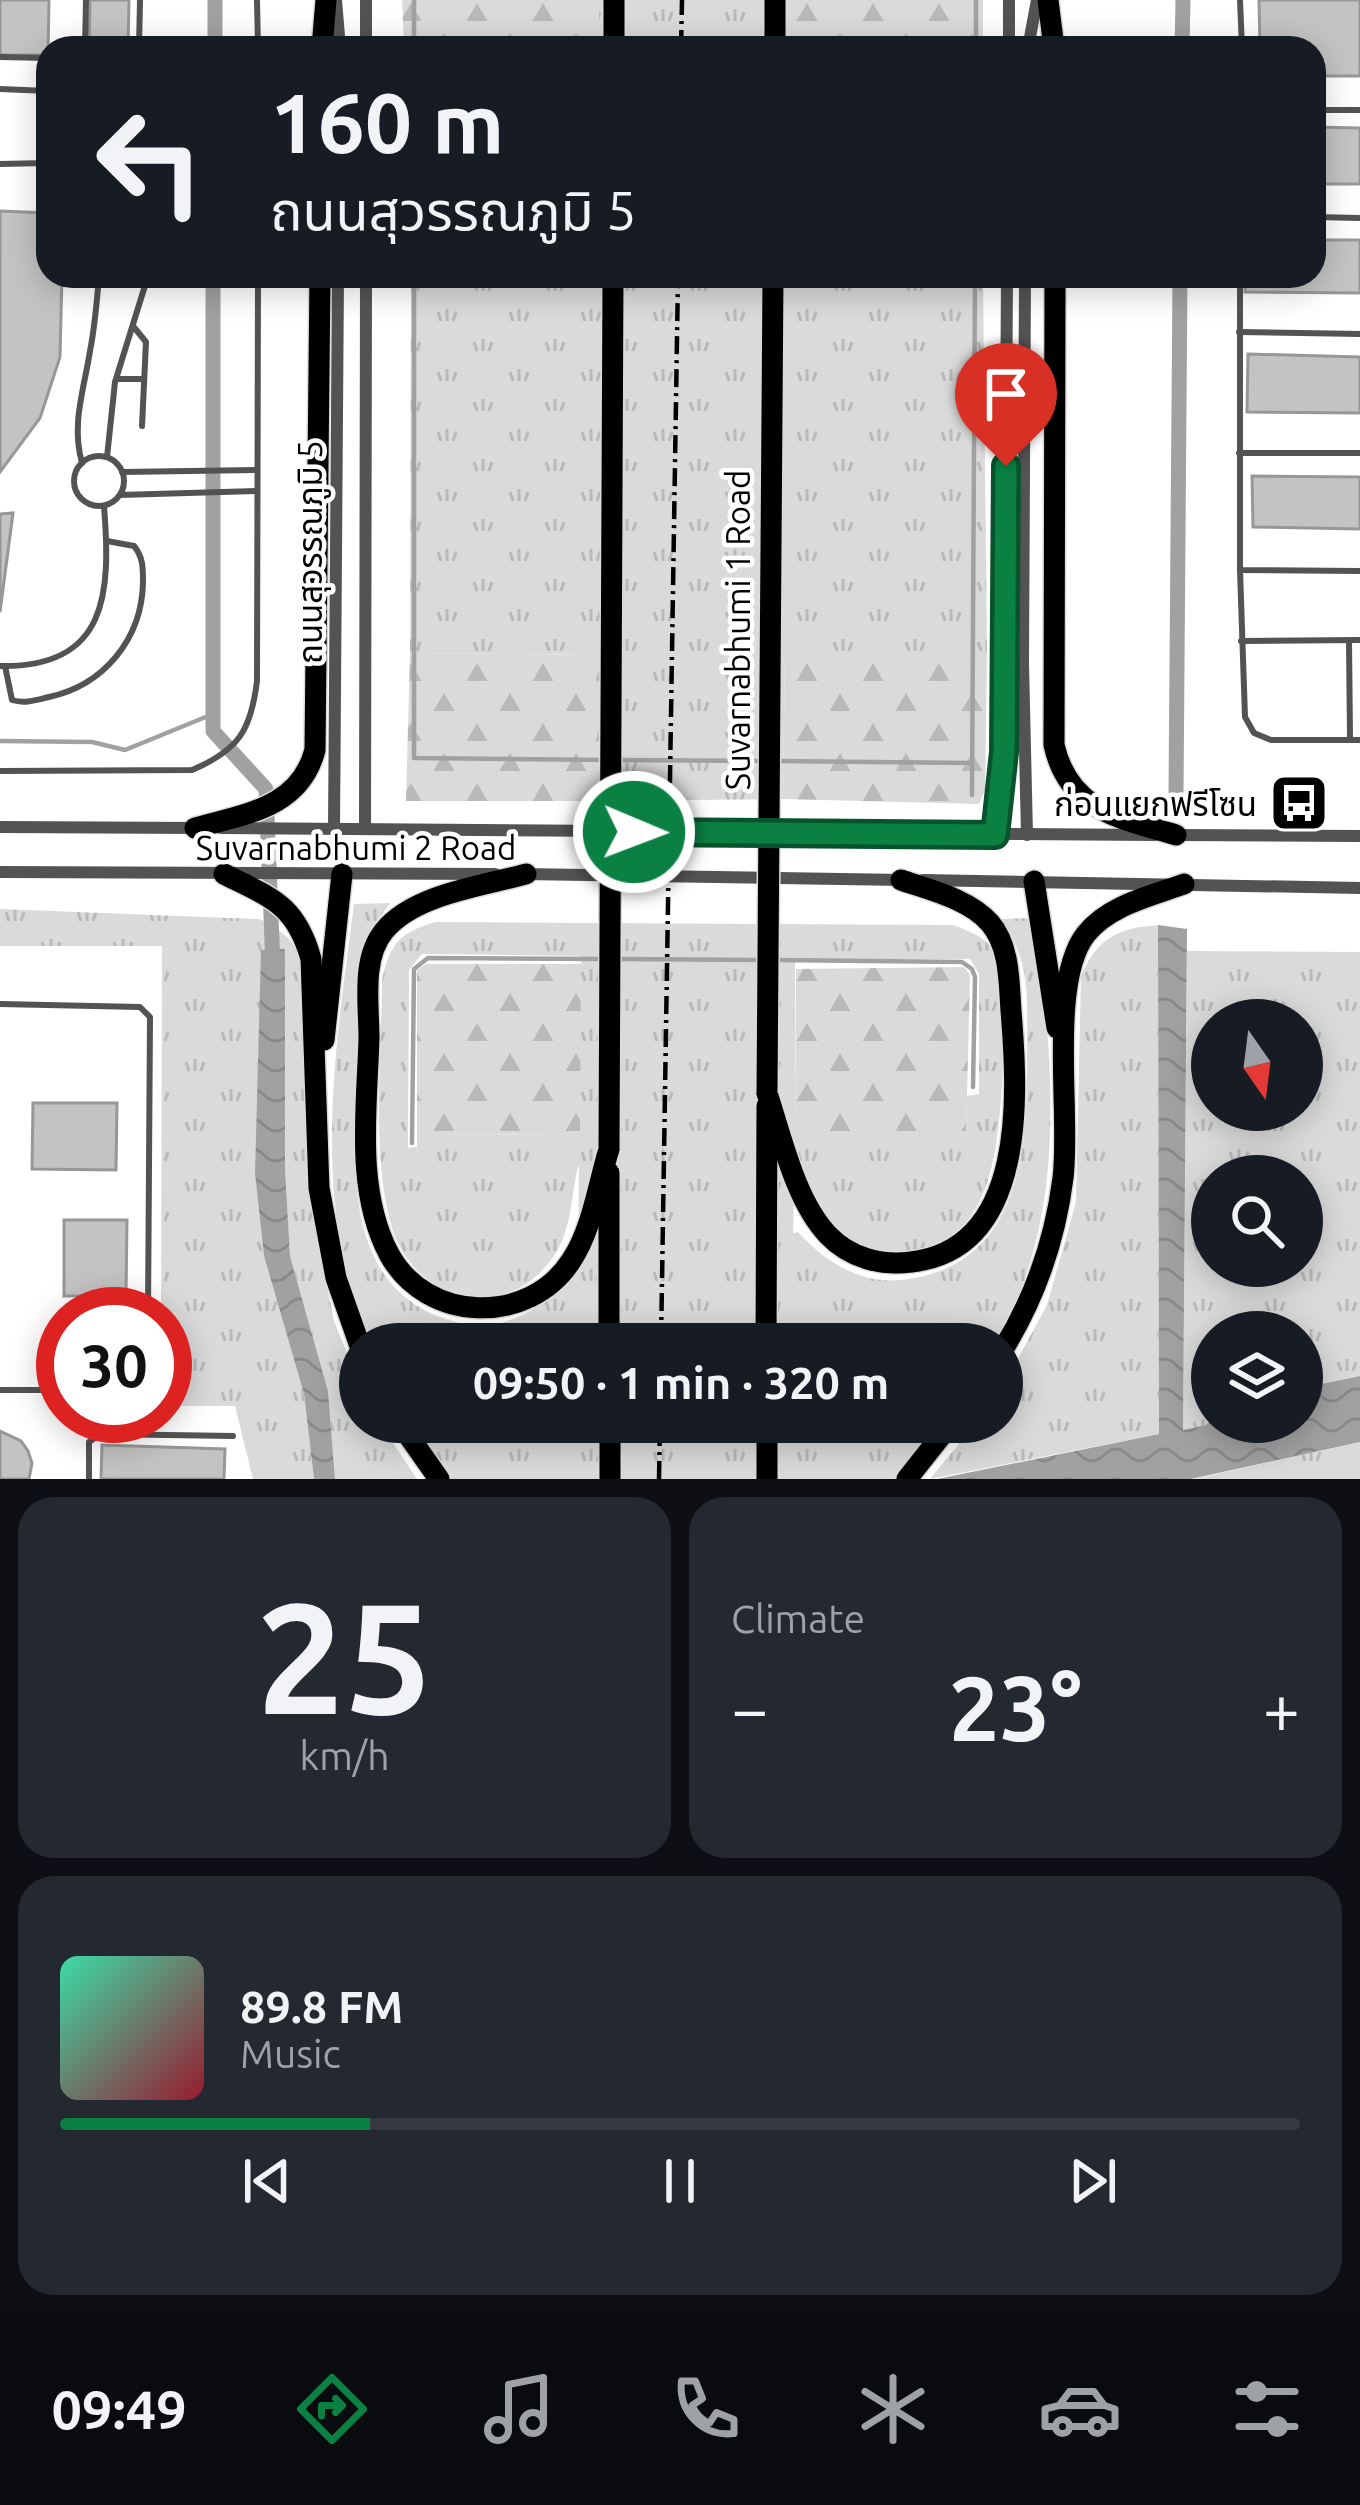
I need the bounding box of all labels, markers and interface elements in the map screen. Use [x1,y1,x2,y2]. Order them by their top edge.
text: 160 m [270,75,504,169]
icon: left [72,84,228,240]
text: ถนนสุวรรณภูมิ 5 [270,180,637,240]
pin [955,343,1057,466]
icon: arrive [973,361,1039,427]
street label: ถนนสุวรรณภูมิ 5 [291,440,331,664]
street label: Suvarnabhumi 1 Road [719,470,756,790]
position arrow [571,769,697,895]
bus stop icon: ก่อนแยกฟรีโซน [1268,772,1330,834]
place label: ก่อนแยกฟรีโซน [1054,785,1257,822]
street label: Suvarnabhumi 2 Road [196,829,516,866]
north arrow [1191,999,1323,1131]
map controls [1191,999,1323,1443]
button: search [1191,1155,1323,1287]
speed limit sign: 30 [36,1287,192,1443]
button: layers [1191,1311,1323,1443]
text: 09:50 · 1 min · 320 m [473,1357,889,1408]
text: 25 [257,1569,432,1743]
text: Climate [731,1597,865,1640]
text: 23° [949,1657,1082,1758]
text: − [731,1671,768,1745]
text: + [1263,1671,1300,1745]
text: km/h [299,1734,390,1777]
text: 89.8 FM [240,1981,403,2032]
text: Music [240,2032,341,2075]
icon: previous [234,2148,300,2214]
icon: pause [647,2148,713,2214]
icon: next [1060,2148,1126,2214]
icon: directions [290,2367,374,2451]
icon: music [477,2367,561,2451]
icon: phone [664,2367,748,2451]
icon: climate [851,2367,935,2451]
icon: car [1038,2367,1122,2451]
icon: filters [1225,2367,1309,2451]
text: 09:49 [51,2379,187,2439]

